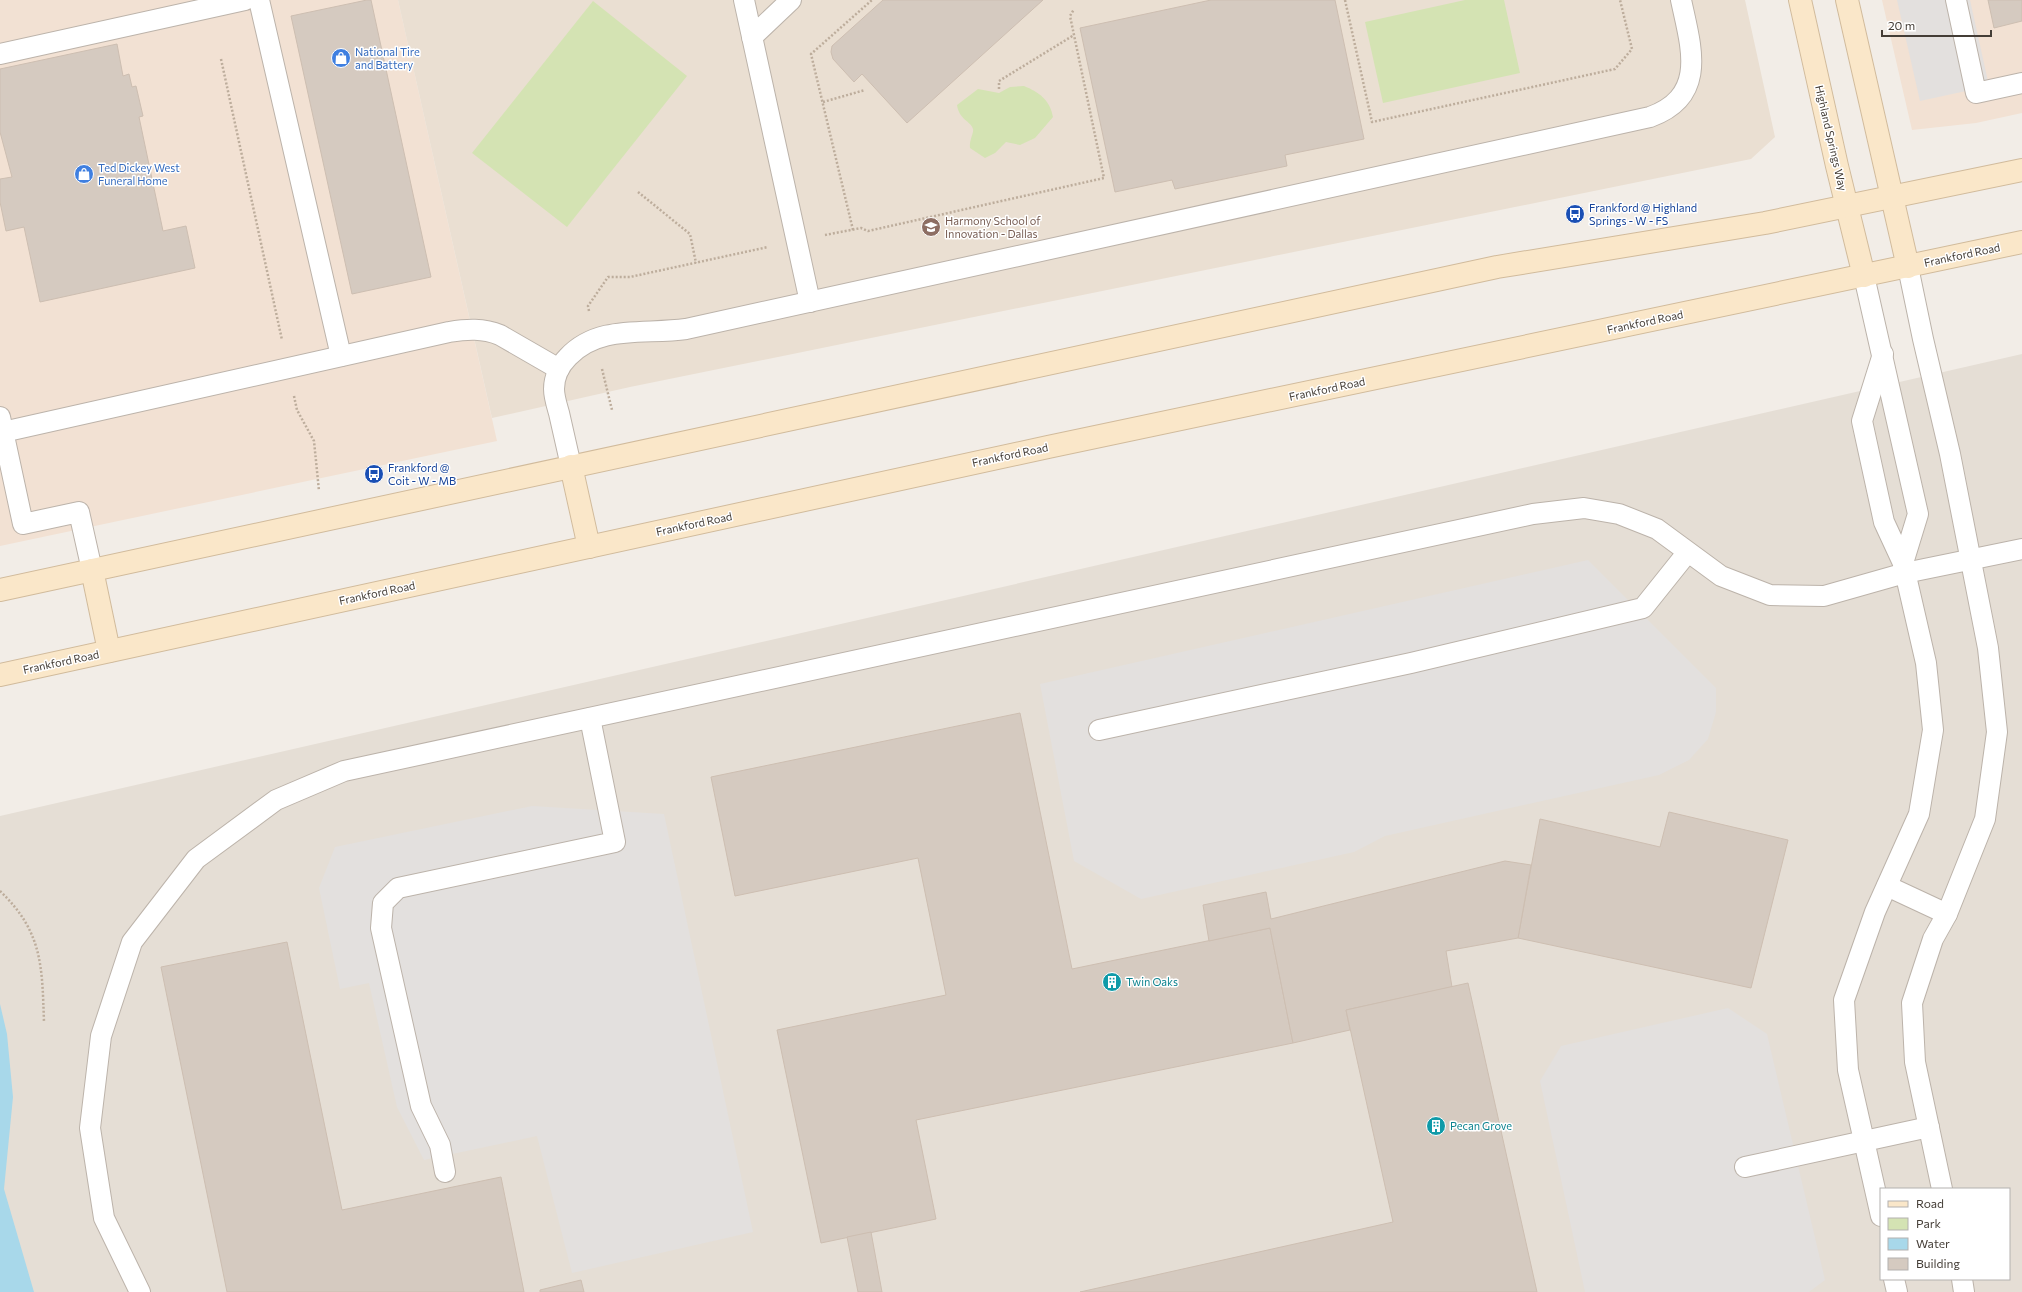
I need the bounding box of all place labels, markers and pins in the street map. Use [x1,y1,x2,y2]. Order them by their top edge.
place label: National Tire and Battery [355,45,420,71]
shop icon: National Tire and Battery [330,47,352,69]
place label: Ted Dickey West Funeral Home [98,161,180,187]
shop icon: Ted Dickey West Funeral Home [73,163,95,185]
place label: Frankford @ Highland Springs - W - FS [1589,201,1697,227]
bus stop icon: Frankford @ Highland Springs - W - FS [1564,203,1586,225]
place label: Harmony School of Innovation - Dallas [945,214,1041,240]
school or university icon: Harmony School of Innovation - Dallas [920,216,942,238]
place label: Frankford @ Coit - W - MB [388,461,456,487]
bus stop icon: Frankford @ Coit - W - MB [363,463,385,485]
building icon: Twin Oaks [1101,971,1123,993]
place label: Twin Oaks [1126,975,1178,988]
building icon: Pecan Grove [1425,1115,1447,1137]
place label: Pecan Grove [1450,1119,1512,1132]

